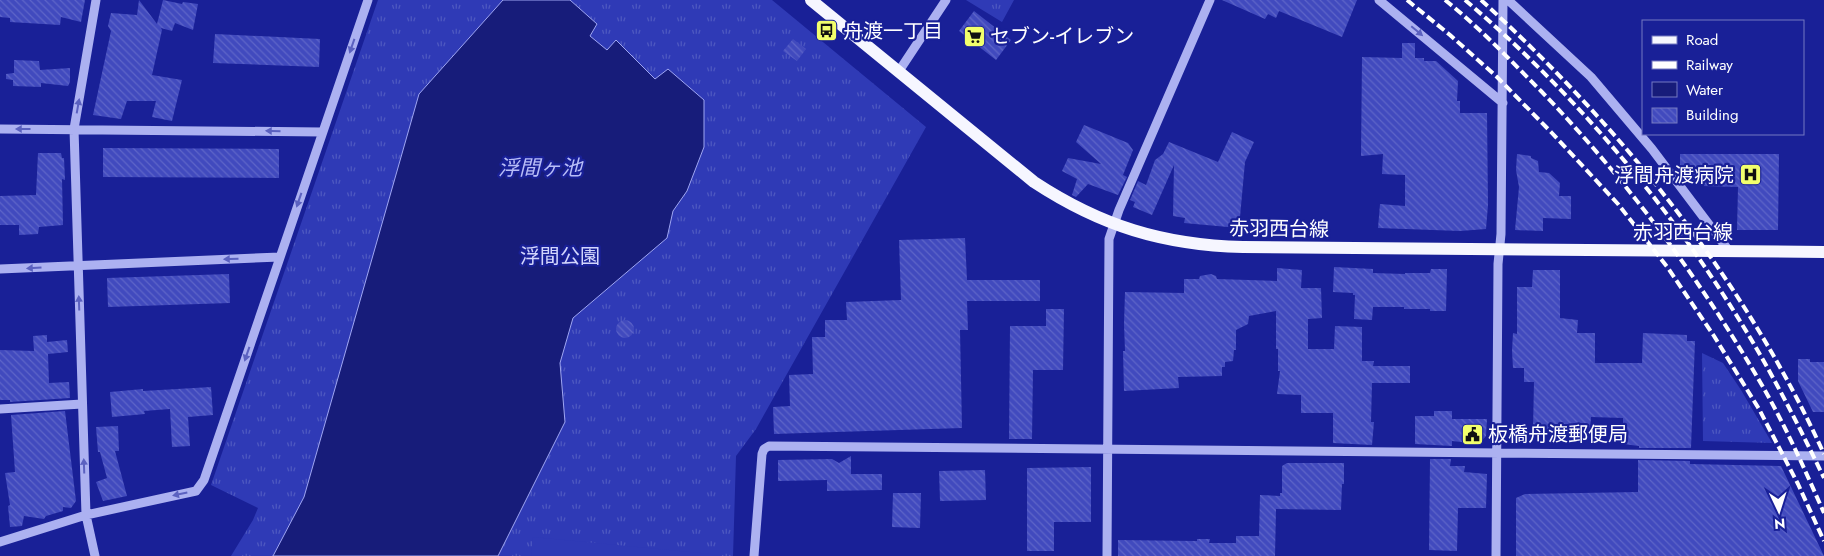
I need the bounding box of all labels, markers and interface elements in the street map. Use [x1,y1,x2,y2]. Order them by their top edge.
place label: 舟渡一丁目 [843,17,943,46]
bus stop icon: 舟渡一丁目 [815,19,839,43]
legend [1642,20,1804,135]
place label: セブン-イレブン [990,22,1134,51]
supermarket icon: セブン-イレブン [962,24,986,48]
one-way arrow [1410,25,1423,36]
text: Road [1686,29,1718,51]
one-way arrow [347,39,355,54]
text: Railway [1686,54,1733,76]
text: Water [1686,79,1724,101]
one-way arrow [74,98,82,114]
text: Building [1686,104,1738,126]
one-way arrow [15,125,31,133]
one-way arrow [265,127,281,135]
water label: 浮間ヶ池 [498,153,584,183]
place label: 浮間舟渡病院 [1614,161,1734,190]
hospital icon: 浮間舟渡病院 [1738,163,1762,187]
one-way arrow [295,193,303,208]
street label: 赤羽西台線 [1229,214,1329,244]
street label: 赤羽西台線 [1633,218,1733,247]
park label: 浮間公園 [520,242,600,271]
one-way arrow [223,255,239,263]
one-way arrow [25,264,41,272]
one-way arrow [75,295,83,311]
one-way arrow [243,346,250,361]
place label: 板橋舟渡郵便局 [1488,420,1628,449]
public building icon: 板橋舟渡郵便局 [1460,422,1484,446]
one-way arrow [80,458,88,474]
north arrow [1754,486,1804,536]
one-way arrow [173,490,188,498]
text: N [1774,514,1786,534]

